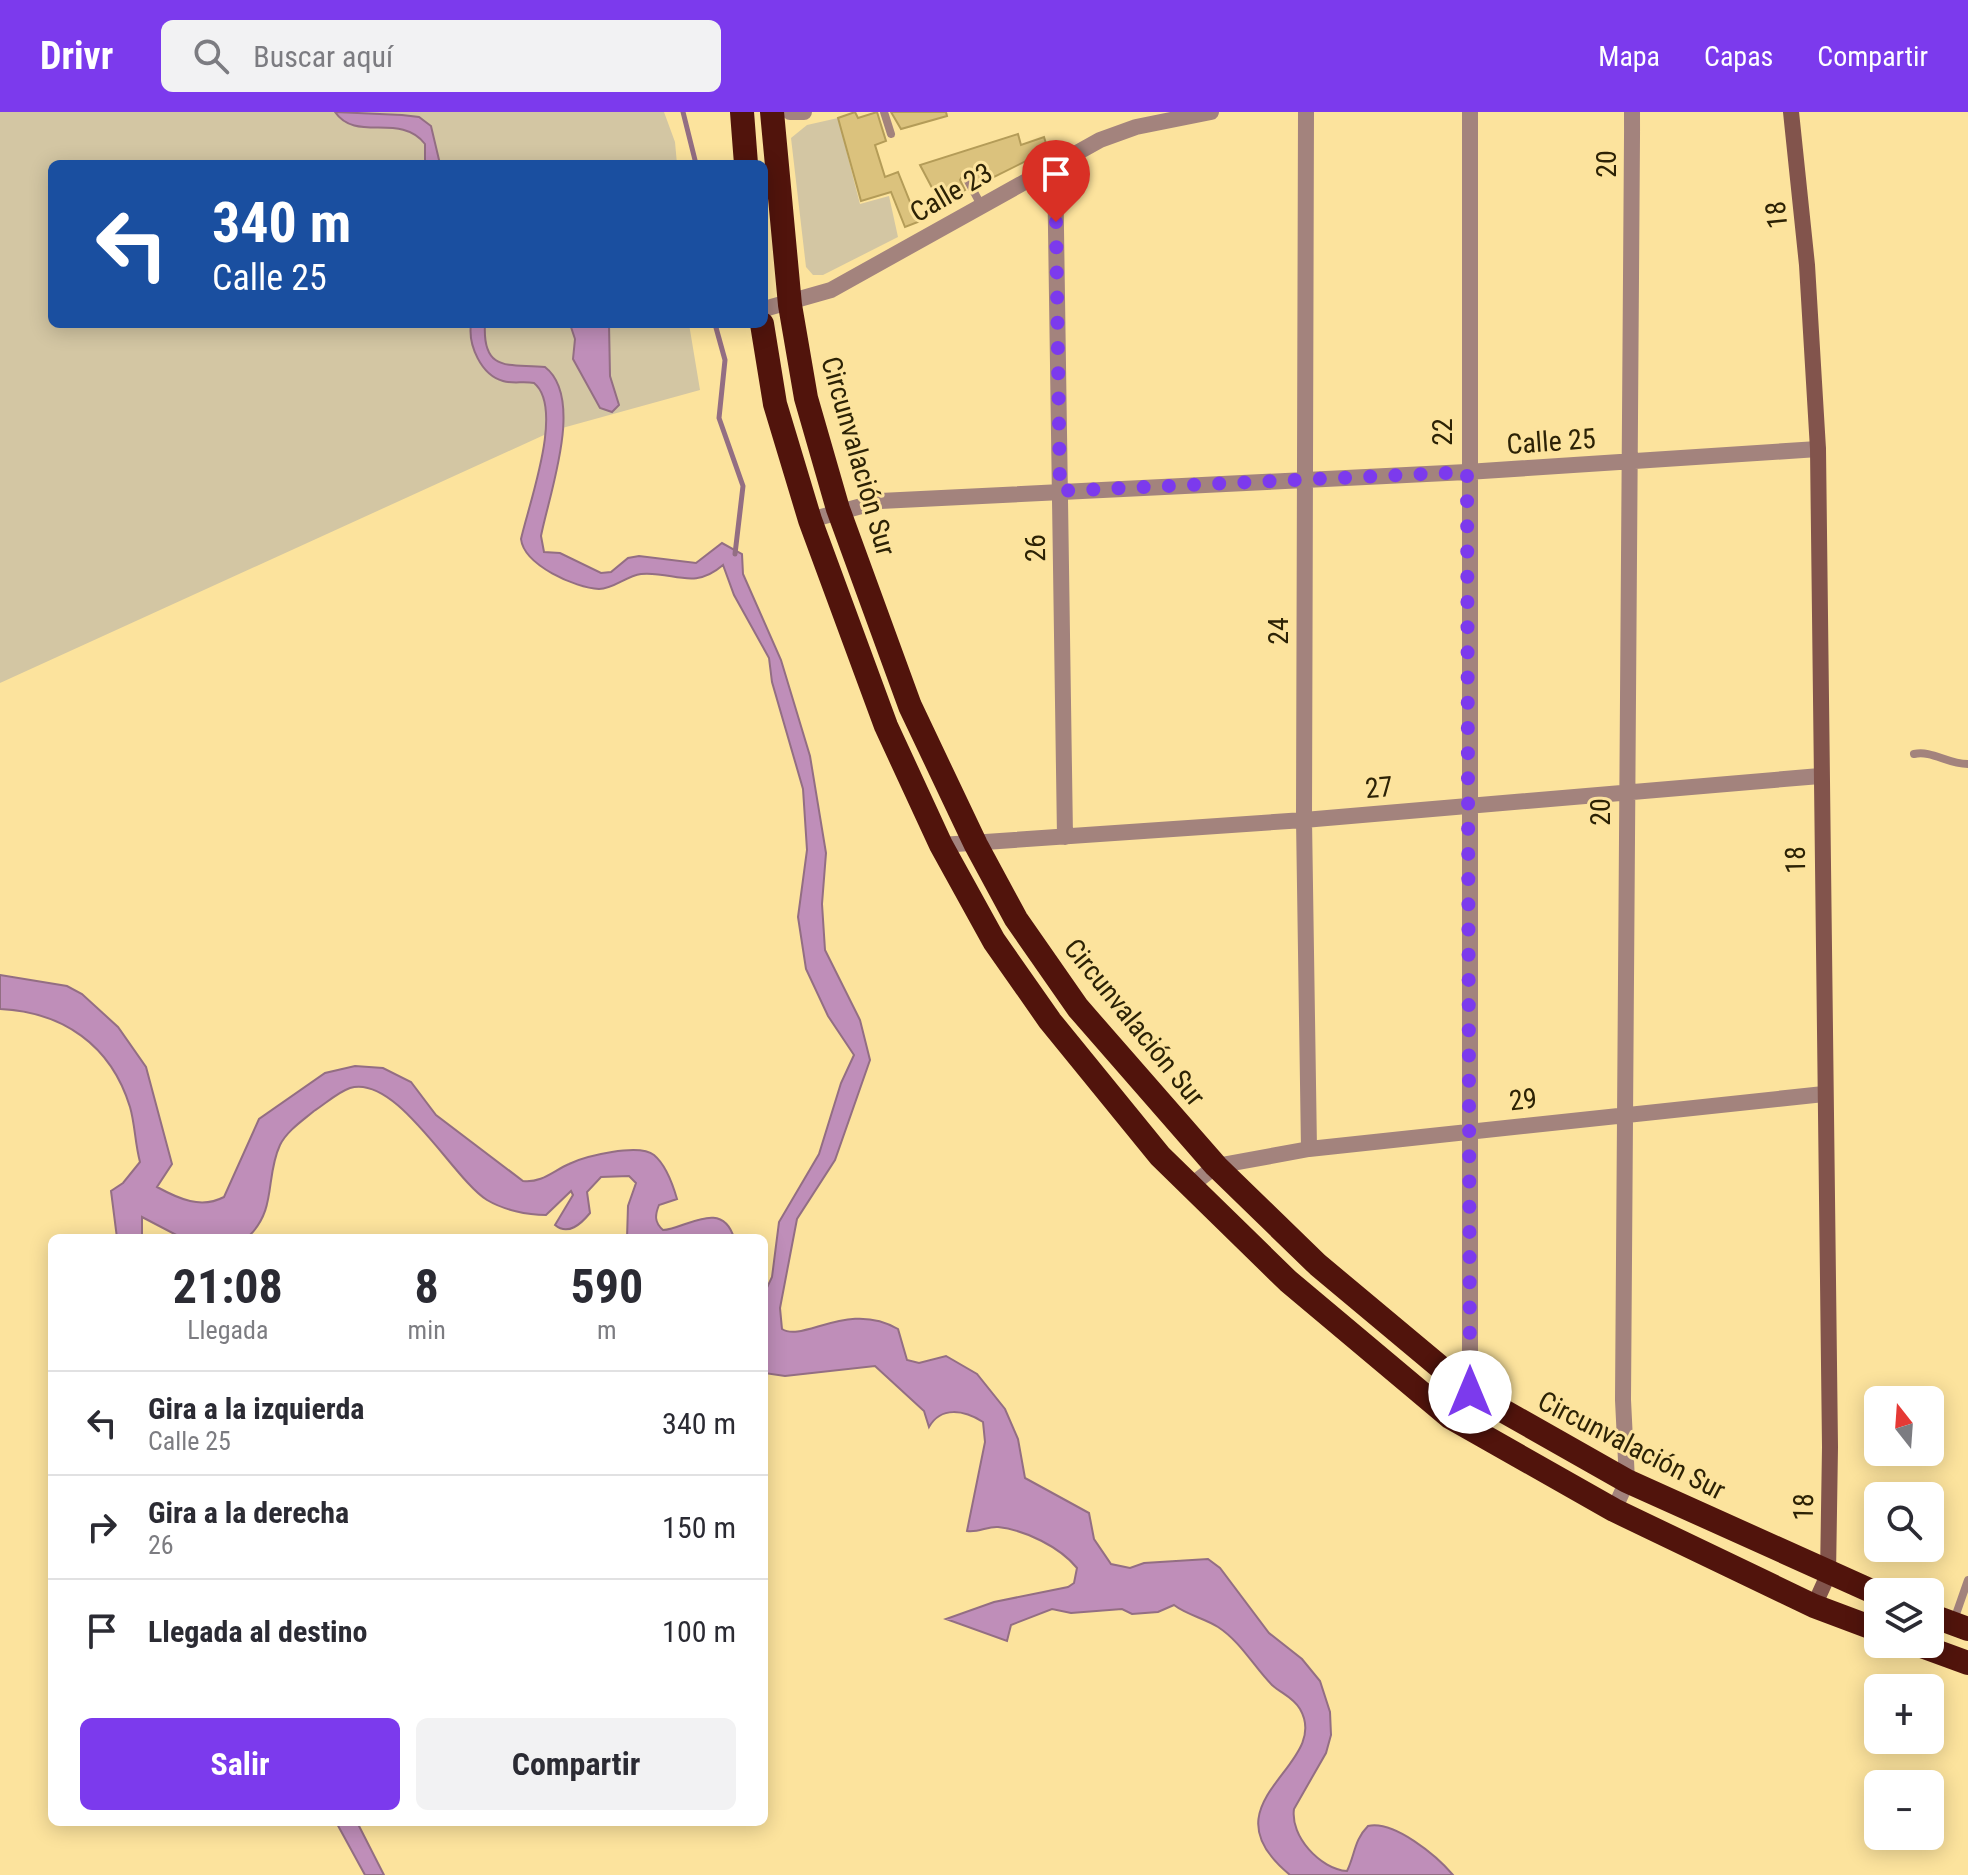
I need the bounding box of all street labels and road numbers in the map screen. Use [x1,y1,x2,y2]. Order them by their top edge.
street label: 20 [1590,150,1623,178]
street label: Calle 23 [904,156,998,229]
street label: 18 [1759,199,1794,230]
street label: Circunvalación Sur [814,353,903,560]
street label: 22 [1426,418,1459,446]
street label: Calle 25 [1505,422,1597,461]
street label: 26 [1019,534,1052,562]
street label: 24 [1262,617,1295,645]
street label: 27 [1364,770,1394,805]
street label: 20 [1584,798,1617,826]
street label: 18 [1779,846,1812,874]
street label: Circunvalación Sur [1057,932,1212,1113]
street label: 29 [1507,1081,1539,1118]
street label: Circunvalación Sur [1533,1384,1731,1507]
street label: 18 [1787,1493,1820,1521]

